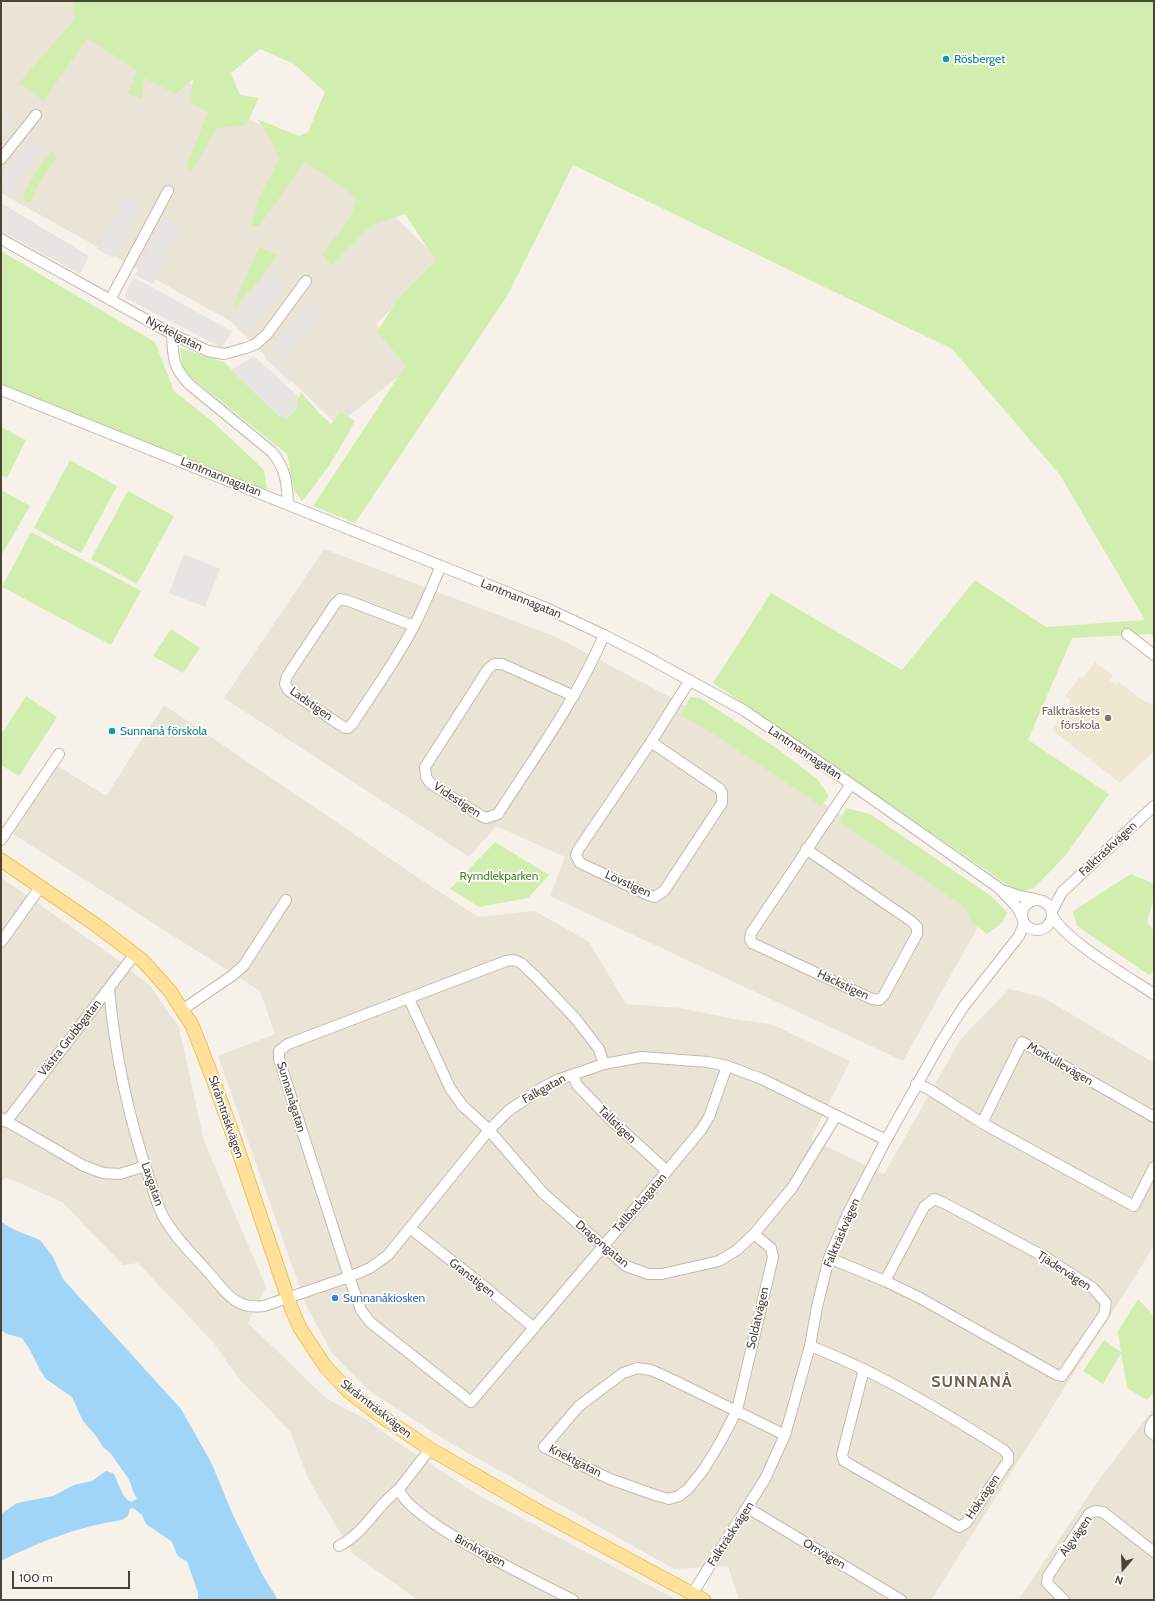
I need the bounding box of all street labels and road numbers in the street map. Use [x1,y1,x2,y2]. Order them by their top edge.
street label: Nyckelgatan [143,314,205,354]
street label: Lantmannagatan [178,454,264,500]
street label: Lantmannagatan [478,576,564,622]
street label: Ladstigen [287,684,335,724]
street label: Lantmannagatan [765,723,845,783]
street label: Videstigen [431,779,483,821]
street label: Falkträskvägen [1076,819,1140,879]
street label: Lövstigen [603,868,653,900]
street label: Häckstigen [815,967,871,1003]
street label: Västra Grubbgatan [36,997,104,1079]
street label: Morkullevägen [1024,1039,1096,1089]
street label: Sunnanågatan [273,1060,309,1134]
street label: Falkgatan [520,1071,568,1107]
street label: Skråmträskvägen [205,1074,247,1160]
street label: Tallstigen [595,1103,639,1147]
street label: Laxgatan [138,1160,166,1208]
street label: Tallbackagatan [610,1170,670,1236]
street label: Falkträskvägen [821,1196,863,1270]
street label: Dragongatan [572,1217,632,1271]
street label: Tjädervägen [1034,1248,1094,1294]
street label: Granstigen [446,1256,498,1300]
street label: Soldatvägen [744,1286,772,1350]
street label: Skråmträskvägen [337,1377,415,1441]
street label: Knektgatan [546,1442,604,1480]
street label: Hökvägen [963,1472,1003,1522]
street label: Falkträskvägen [705,1499,757,1569]
street label: Älgvägen [1057,1513,1095,1559]
street label: Brinkvägen [452,1532,508,1570]
street label: Orrvägen [800,1536,848,1572]

